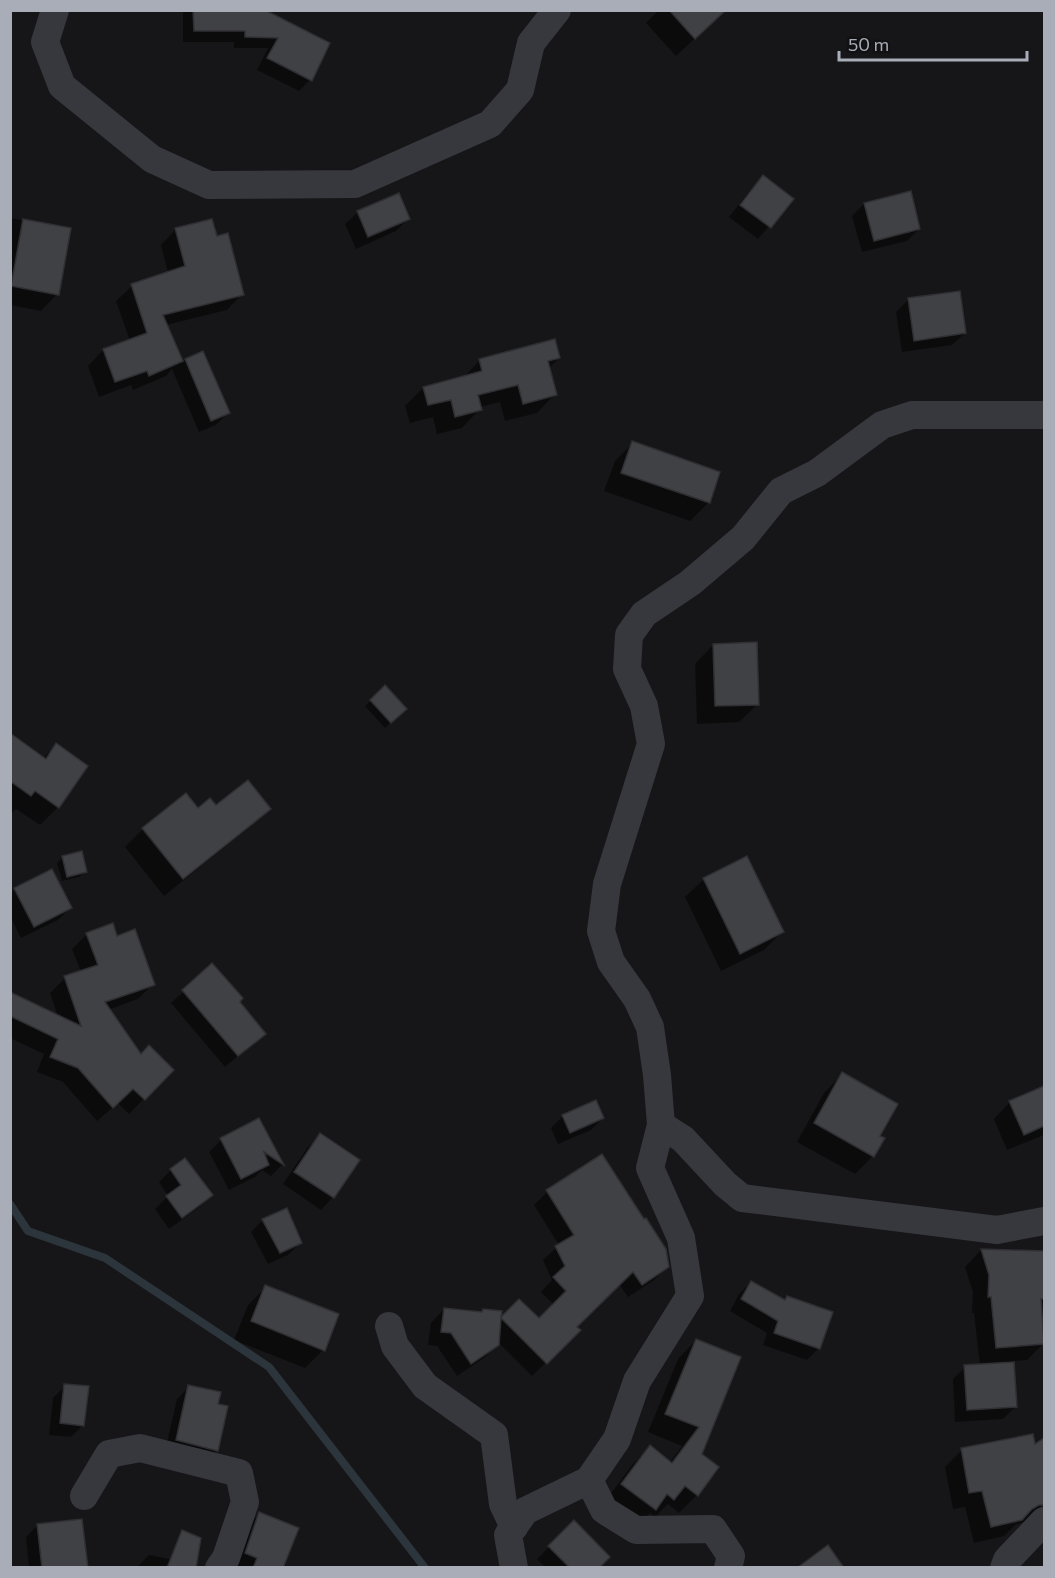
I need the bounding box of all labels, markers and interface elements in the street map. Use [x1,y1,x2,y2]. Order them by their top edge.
scale bar [839,24,1026,62]
text: 50 m [848,33,889,55]

